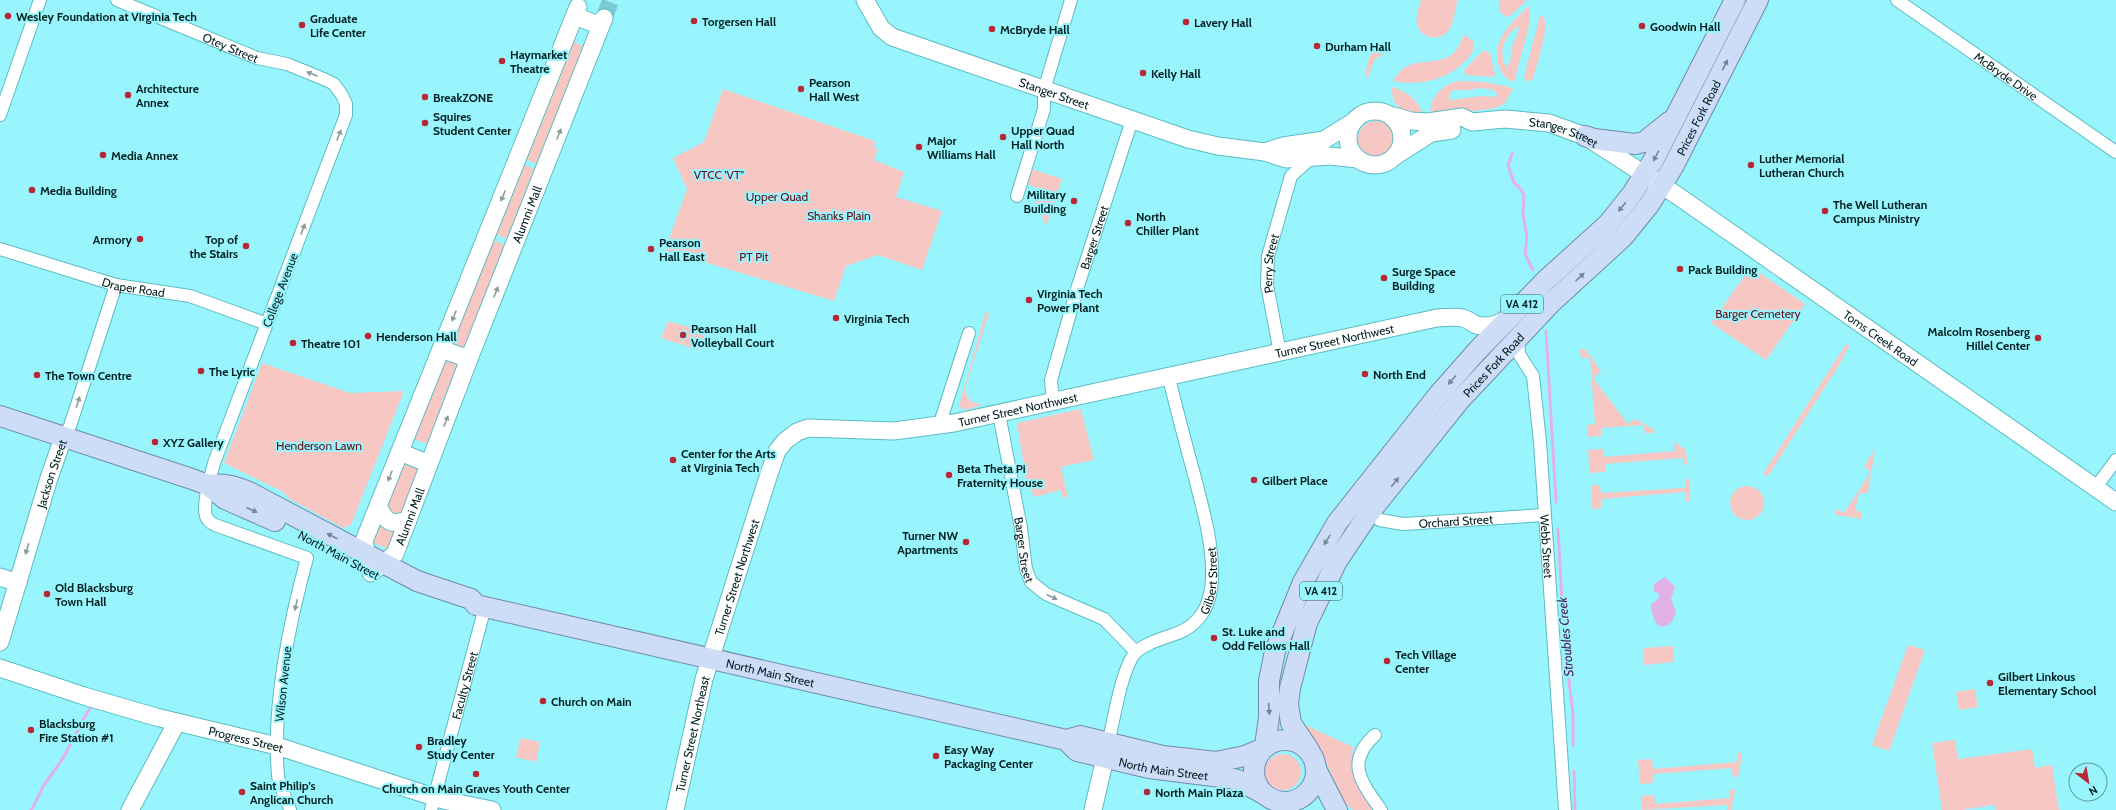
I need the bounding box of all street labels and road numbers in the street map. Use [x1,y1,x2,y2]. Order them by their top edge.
street label: Otey Street [201,29,261,65]
street label: McBryde Drive [1971,49,2041,103]
street label: Stanger Street [1017,74,1091,112]
street label: Prices Fork Road [1673,77,1724,158]
street label: Stanger Street [1528,114,1601,150]
street label: Alumni Mall [508,183,544,245]
street label: Barger Street [1076,204,1111,271]
street label: Perry Street [1259,232,1282,295]
street label: College Avenue [259,251,301,329]
street label: Draper Road [100,274,166,300]
road number: VA 412 [1501,295,1543,313]
street label: Toms Creek Road [1841,306,1921,369]
street label: Turner Street Northwest [1274,320,1395,361]
street label: Prices Fork Road [1459,329,1527,400]
street label: Turner Street Northwest [957,389,1079,429]
street label: Jackson Street [33,437,69,511]
street label: Alumni Mall [392,485,427,547]
street label: Orchard Street [1418,511,1493,530]
street label: Webb Street [1537,514,1557,579]
street label: Barger Street [1012,516,1038,584]
street label: Turner Street Northwest [711,517,762,637]
street label: North Main Street [296,527,382,583]
street label: Gilbert Street [1196,546,1220,617]
road number: VA 412 [1300,582,1342,600]
street label: Wilson Avenue [272,646,294,722]
street label: Faculty Street [448,650,480,721]
street label: North Main Street [725,655,816,690]
street label: Turner Street Northeast [672,674,712,793]
street label: Progress Street [207,722,285,755]
street label: North Main Street [1117,754,1209,783]

